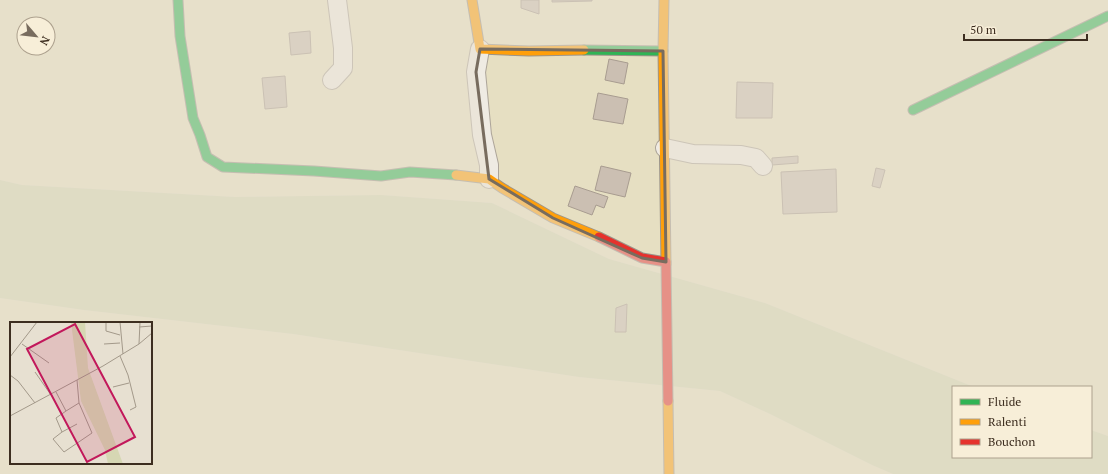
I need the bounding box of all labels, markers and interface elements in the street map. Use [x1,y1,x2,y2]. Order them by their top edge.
north arrow [16,16,56,56]
scale bar [964,16,1087,42]
text: 50 m [970,22,997,37]
text: N [36,34,53,48]
inset map [10,322,152,464]
legend [952,386,1092,458]
text: Fluide [988,394,1021,409]
text: Ralenti [988,414,1027,429]
text: Bouchon [988,434,1035,449]

